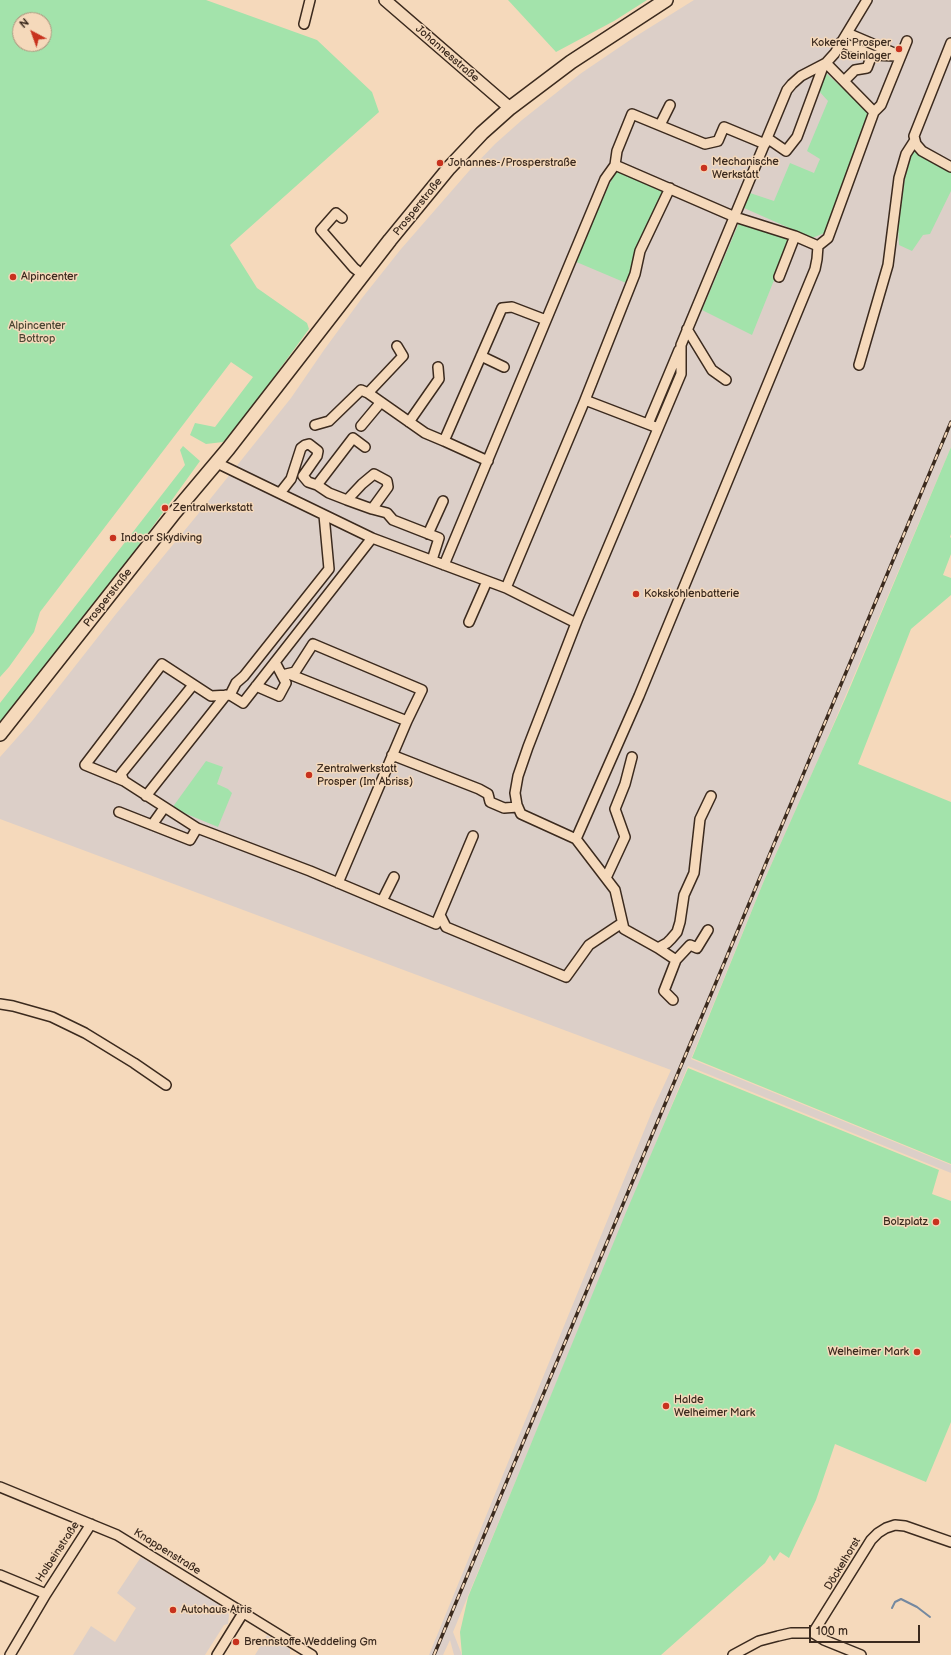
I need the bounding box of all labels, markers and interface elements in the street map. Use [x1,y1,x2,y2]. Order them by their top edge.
north arrow [12,12,52,52]
text: N [17,16,32,31]
street label: Johannesstraße [413,23,481,85]
place label: Kokerei Prosper Steinlager [811,36,891,62]
marker: Kokerei Prosper Steinlager [894,44,904,54]
place label: Mechanische Werkstatt [712,155,779,181]
place label: Johannes-/Prosperstraße [448,156,576,170]
marker: Johannes-/Prosperstraße [435,158,445,168]
marker: Mechanische Werkstatt [699,163,709,173]
street label: Prosperstraße [391,175,445,239]
place label: Alpincenter [21,270,77,284]
marker: Alpincenter [8,272,18,282]
park label: Alpincenter Bottrop [9,319,65,345]
place label: Zentralwerkstatt [173,501,253,515]
marker: Zentralwerkstatt [160,503,170,513]
place label: Indoor Skydiving [121,531,202,545]
marker: Indoor Skydiving [108,533,118,543]
street label: Prosperstraße [81,566,135,630]
place label: Kokskohlenbatterie [644,587,739,601]
marker: Kokskohlenbatterie [631,589,641,599]
place label: Zentralwerkstatt Prosper (Im Abriss) [317,762,413,788]
marker: Zentralwerkstatt Prosper (Im Abriss) [304,770,314,780]
place label: Bolzplatz [883,1215,928,1229]
marker: Bolzplatz [931,1217,941,1227]
place label: Welheimer Mark [828,1345,909,1359]
marker: Welheimer Mark [912,1347,922,1357]
place label: Halde Welheimer Mark [674,1393,755,1419]
marker: Halde Welheimer Mark [661,1401,671,1411]
street label: Holbeinstraße [33,1519,83,1585]
street label: Knappenstraße [131,1526,203,1578]
street label: Döckelhorst [822,1535,864,1593]
place label: Autohaus Atris [181,1603,252,1617]
marker: Autohaus Atris [168,1605,178,1615]
scale bar [811,1617,922,1643]
text: 100 m [816,1624,848,1639]
place label: Brennstoffe Weddeling Gm [244,1635,377,1649]
marker: Brennstoffe Weddeling Gm [231,1637,241,1647]

